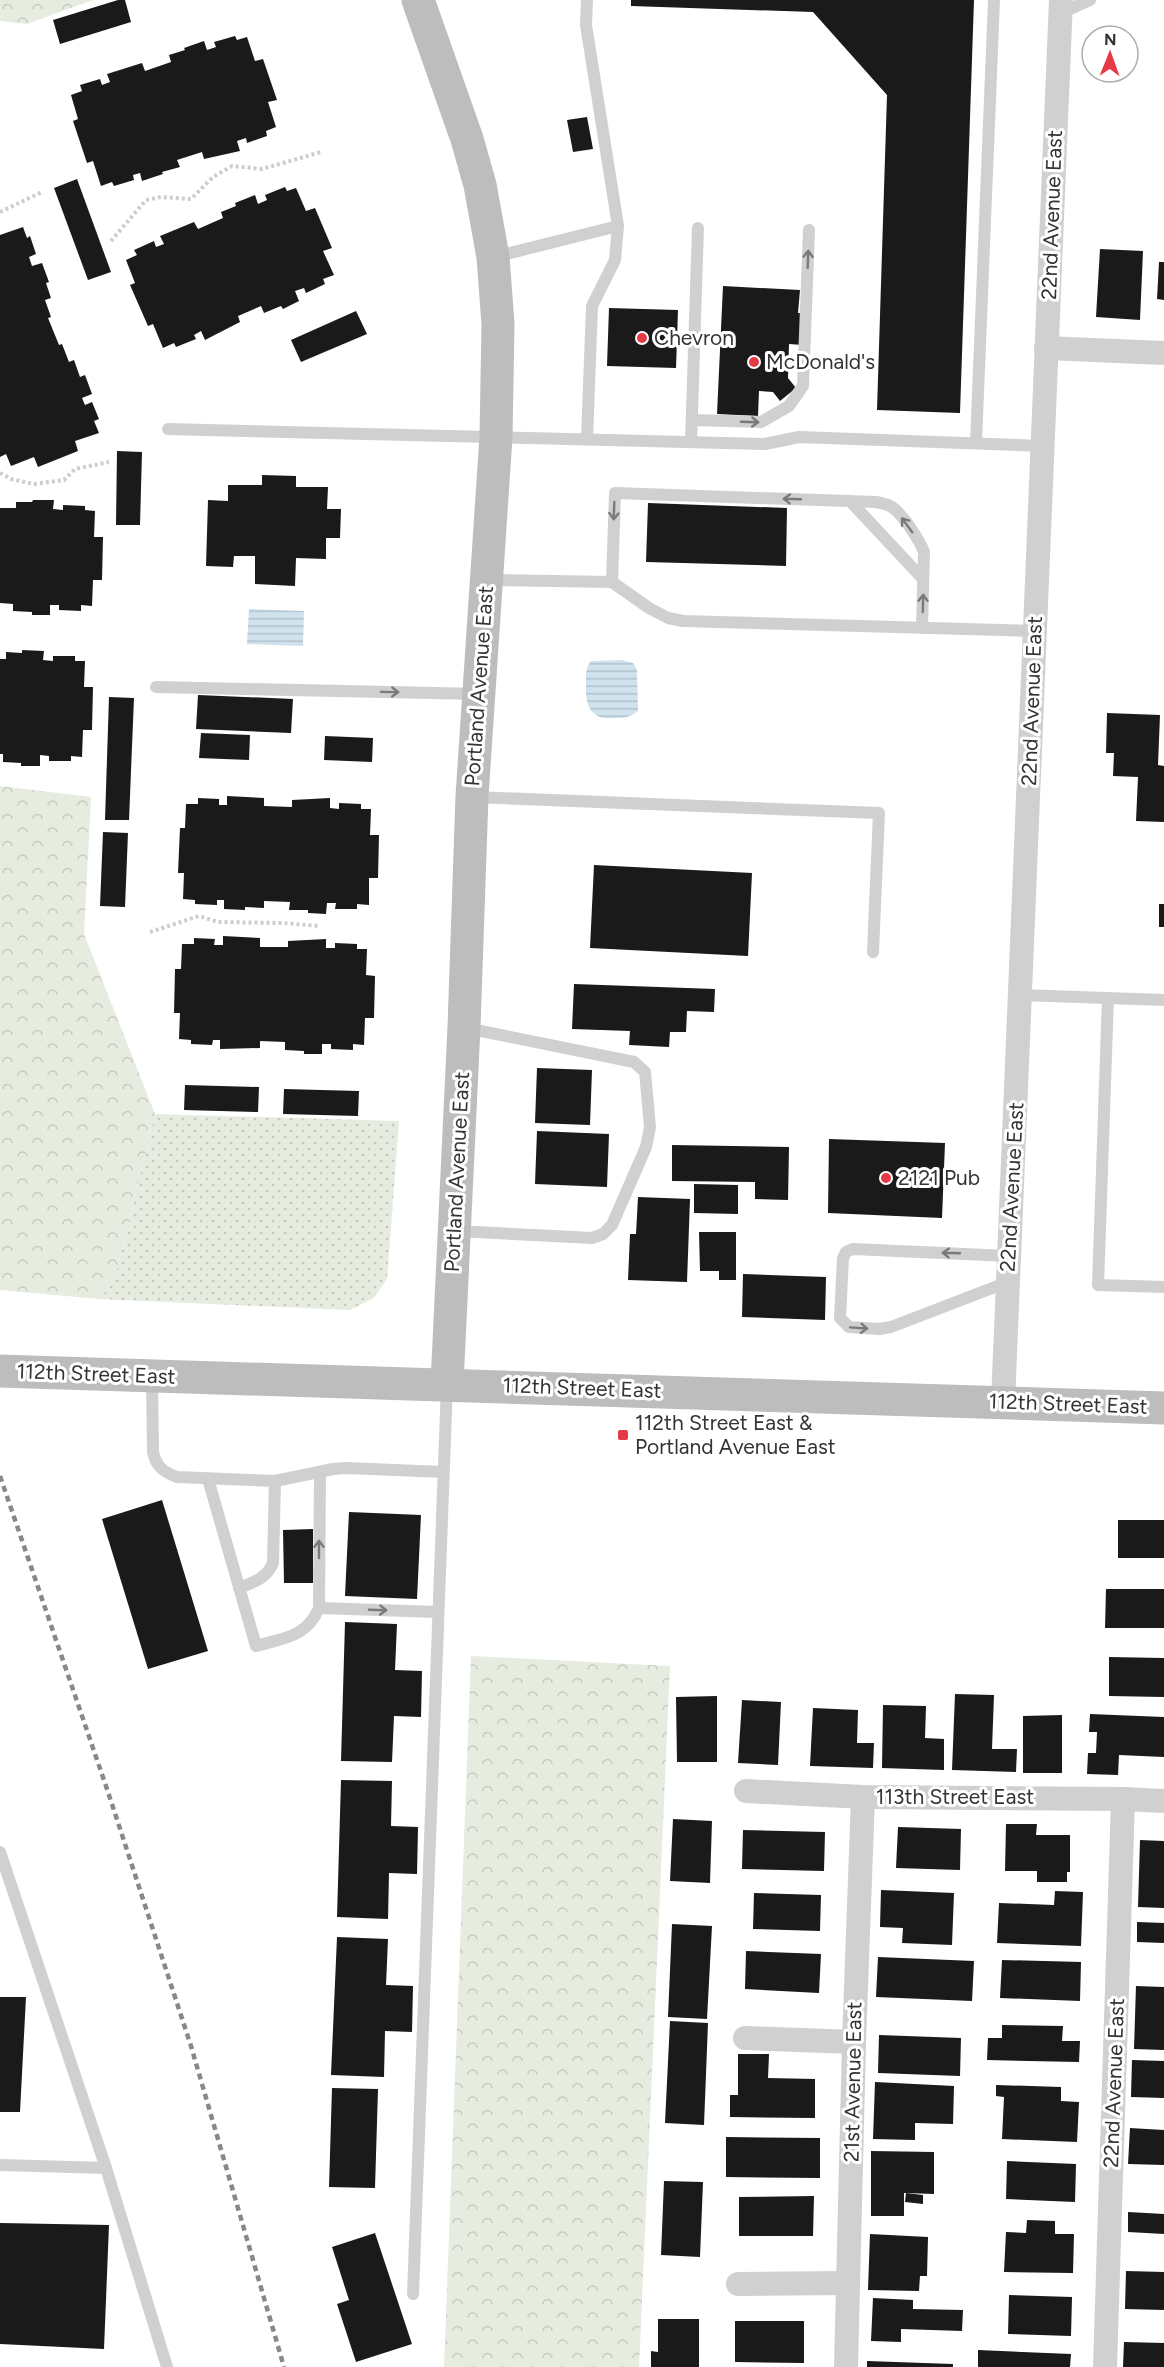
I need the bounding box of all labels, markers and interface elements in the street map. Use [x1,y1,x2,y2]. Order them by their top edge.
north arrow [1080,24,1140,84]
text: N [1104,30,1117,49]
street label: 22nd Avenue East [1036,130,1067,300]
one-way arrow [802,249,814,269]
place label: Chevron [654,325,734,350]
marker: Chevron [635,331,649,345]
place label: McDonald's [766,349,875,374]
marker: McDonald's [747,355,761,369]
one-way arrow [740,416,760,428]
one-way arrow [782,493,802,505]
one-way arrow [609,500,620,520]
one-way arrow [901,517,914,533]
street label: Portland Avenue East [459,585,498,787]
one-way arrow [917,594,928,614]
street label: 22nd Avenue East [1016,616,1047,786]
one-way arrow [380,687,400,698]
street label: Portland Avenue East [439,1071,474,1273]
street label: 22nd Avenue East [995,1102,1028,1272]
place label: 2121 Pub [898,1165,980,1190]
marker: 2121 Pub [879,1171,893,1185]
one-way arrow [941,1248,961,1259]
one-way arrow [848,1322,868,1333]
street label: 112th Street East [16,1358,176,1389]
street label: 112th Street East [502,1372,662,1403]
street label: 112th Street East [988,1388,1148,1419]
place label: 112th Street East & Portland Avenue East [635,1410,836,1459]
marker: 112th Street East & Portland Avenue East [616,1428,630,1442]
one-way arrow [313,1540,325,1560]
one-way arrow [367,1605,387,1616]
street label: 113th Street East [876,1784,1034,1809]
street label: 22nd Avenue East [1098,1998,1129,2168]
street label: 21st Avenue East [839,2002,866,2162]

